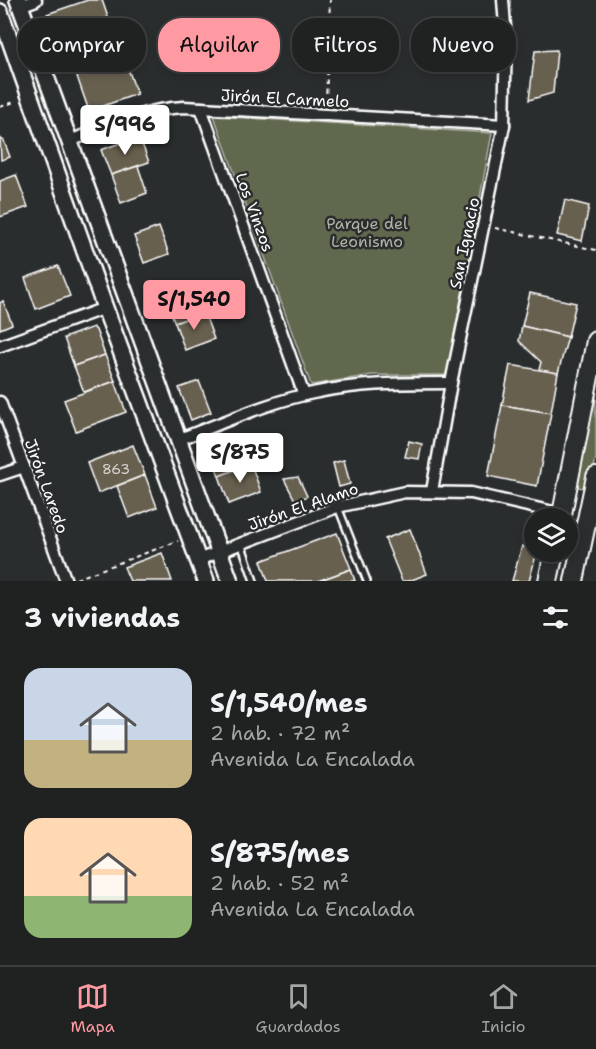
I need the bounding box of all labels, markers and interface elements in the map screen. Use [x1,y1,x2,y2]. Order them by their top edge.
chip: Comprar [18,18,146,72]
chip: Alquilar [158,18,280,72]
chip: Filtros [292,18,399,72]
chip: Nuevo [411,18,516,72]
street label: Jirón El Carmelo [220,85,350,112]
pin: S/996 [83,105,167,156]
text: S/996 [94,111,156,137]
street label: Los Vinzos [231,170,279,255]
street label: San Ignacio [445,195,484,291]
park label: Parque del Leonismo [326,213,408,252]
pin: S/1,540 [139,280,249,331]
text: S/1,540 [157,286,231,312]
pin: S/875 [198,433,282,484]
street label: Jirón Laredo [20,436,73,536]
text: S/875 [210,439,270,465]
house number: 863 [102,460,130,478]
street label: Jirón El Alamo [245,478,361,535]
map controls [524,508,578,562]
button: layers [524,508,578,562]
text: 3 viviendas [24,600,180,635]
icon: filters [539,601,572,634]
text: S/1,540/mes [210,685,368,720]
icon: home [72,692,144,764]
text: 2 hab. · 72 m² [210,720,350,746]
text: Avenida La Encalada [210,746,415,772]
text: S/875/mes [210,835,350,870]
icon: home [72,842,144,914]
text: 2 hab. · 52 m² [210,870,349,896]
text: Avenida La Encalada [210,896,415,922]
tab: Mapa [70,980,115,1037]
tab: Guardados [256,980,341,1037]
tab: Inicio [482,980,526,1037]

